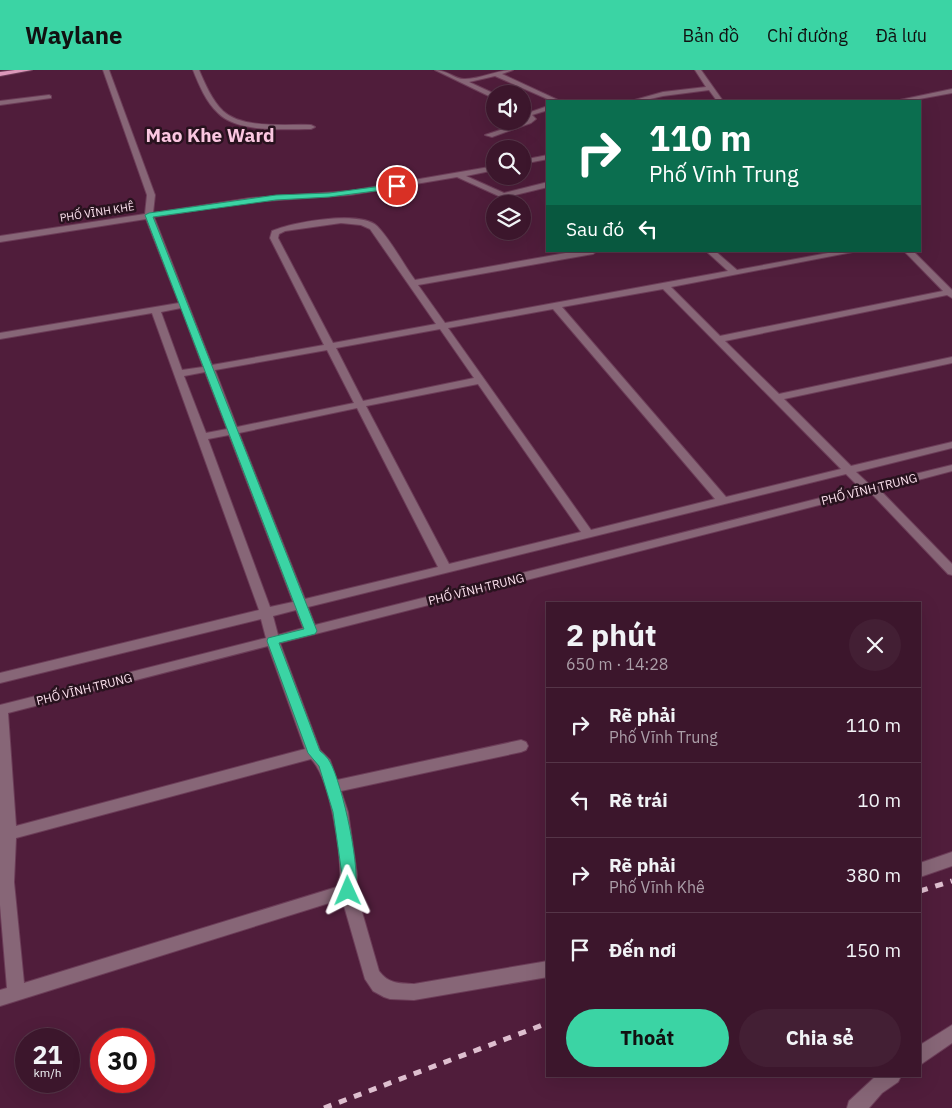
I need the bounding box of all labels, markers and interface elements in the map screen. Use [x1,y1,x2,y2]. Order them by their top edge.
text: Waylane [25,19,123,51]
text: Bản đồ [683,24,739,47]
text: Chỉ đường [767,24,848,47]
text: Đã lưu [876,24,927,47]
map controls [486,85,531,240]
button: sound [486,85,531,130]
text: 110 m [649,115,752,161]
icon: right [566,120,631,185]
district label: Mao Khe Ward [145,123,275,147]
button: search [486,140,531,185]
text: Phố Vĩnh Trung [649,159,799,188]
pin [376,165,418,207]
icon: arrive [383,172,411,200]
button: layers [486,195,531,240]
street label: PHỐ VĨNH KHÊ [58,197,135,225]
icon: left [634,215,662,243]
text: Sau đó [566,217,624,241]
street label: PHỐ VĨNH TRUNG [819,469,919,508]
street label: PHỐ VĨNH TRUNG [426,569,526,608]
text: 2 phút [566,615,657,654]
button: close [849,619,901,671]
text: 650 m · 14:28 [566,654,668,674]
street label: PHỐ VĨNH TRUNG [34,669,134,708]
text: Rẽ phải [609,703,676,727]
icon: right [566,711,594,739]
text: 110 m [846,713,901,737]
text: Phố Vĩnh Trung [609,727,718,747]
icon: left [566,786,594,814]
text: Rẽ trái [609,788,668,812]
text: 10 m [857,788,901,812]
text: Rẽ phải [609,853,676,877]
icon: right [566,861,594,889]
text: 380 m [846,863,901,887]
position arrow [321,864,373,916]
text: Phố Vĩnh Khê [609,877,705,897]
icon: arrive [566,936,594,964]
text: Đến nơi [609,938,676,962]
text: 150 m [846,938,901,962]
button: Thoát [566,1009,729,1067]
button: Chia sẻ [739,1009,901,1067]
speed limit sign: 30 [90,1028,155,1093]
text: 21 [32,1038,63,1071]
text: km/h [33,1065,62,1080]

